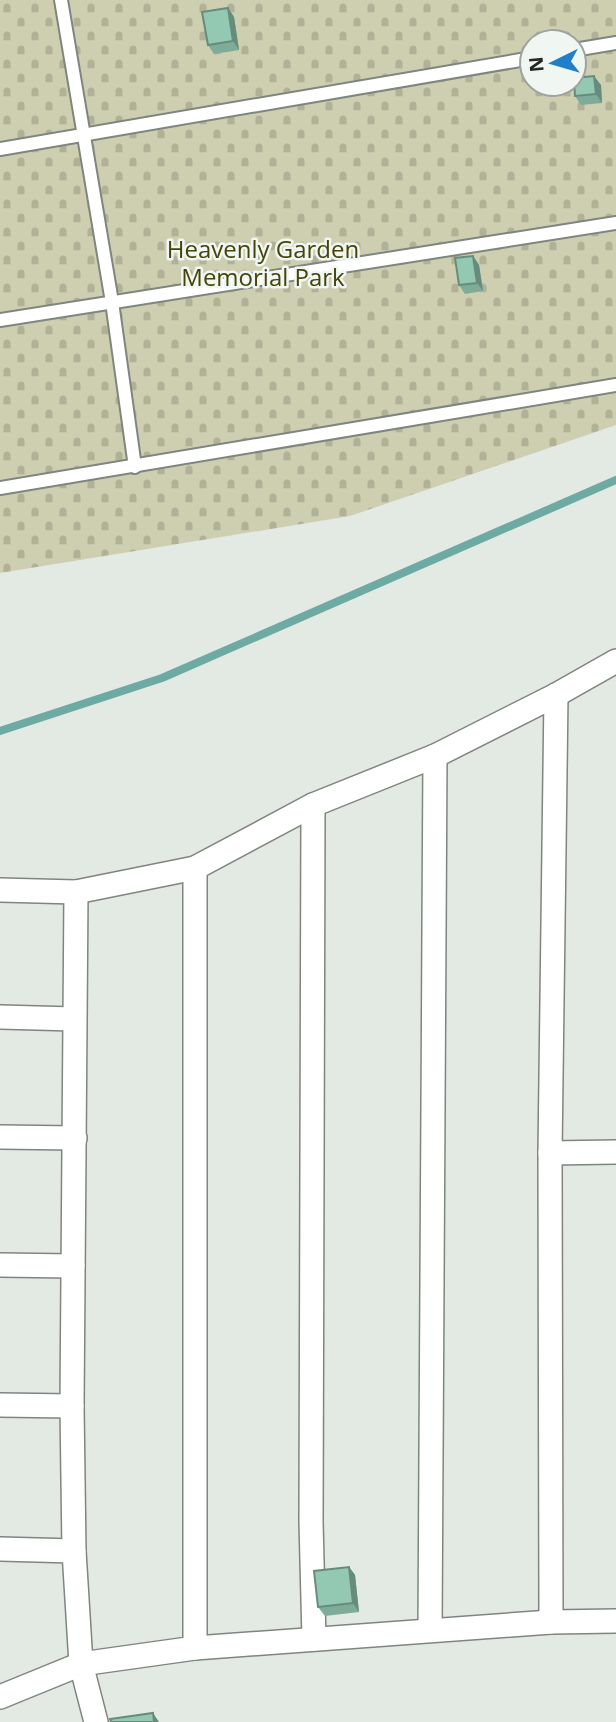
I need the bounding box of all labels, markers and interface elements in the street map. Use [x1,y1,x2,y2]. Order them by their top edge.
north arrow [518,28,588,98]
text: N [522,56,550,73]
park label: Heavenly Garden Memorial Park [167,232,359,293]

